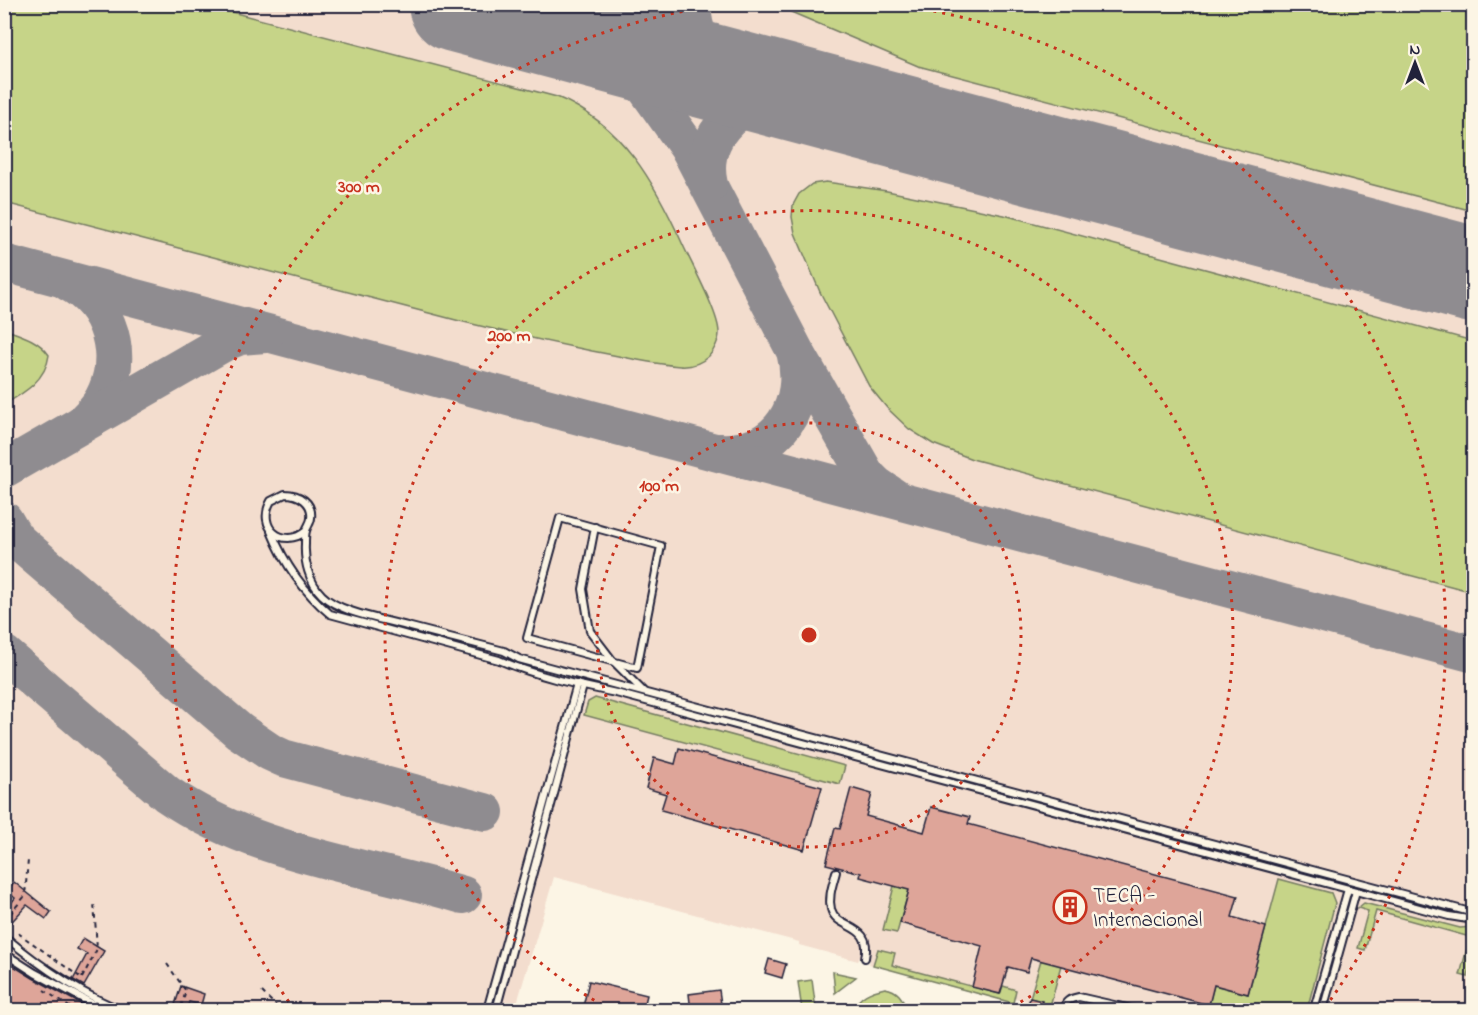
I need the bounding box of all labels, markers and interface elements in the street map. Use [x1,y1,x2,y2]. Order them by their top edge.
north arrow [1385,33,1445,93]
text: N [1410,38,1421,62]
text: 300 m [337,175,380,201]
text: 200 m [487,324,531,350]
text: 100 m [639,474,679,500]
centre of rings [799,625,819,645]
place label: TECA - Internacional [1093,882,1202,936]
building icon: TECA - Internacional [1052,889,1088,925]

